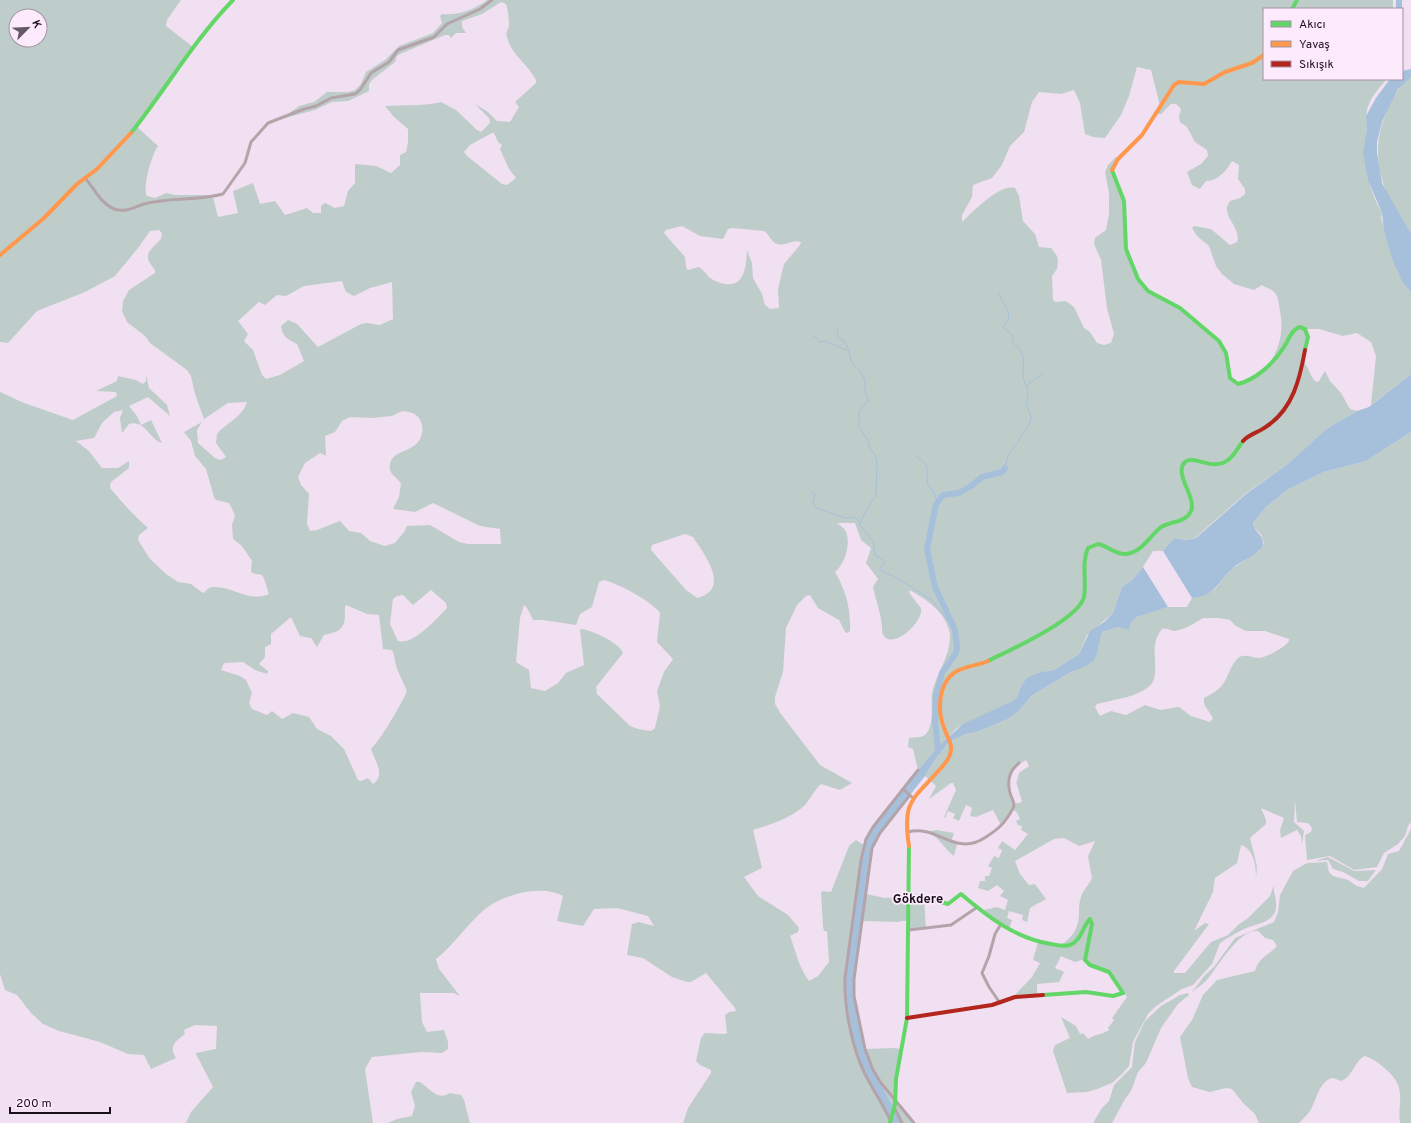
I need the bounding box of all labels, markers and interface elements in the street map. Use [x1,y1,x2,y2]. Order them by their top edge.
north arrow [8,8,48,48]
legend [1263,8,1403,80]
text: Akıcı [1299,17,1326,33]
text: K [28,18,44,31]
text: Yavaş [1299,37,1330,53]
text: Sıkışık [1299,57,1334,73]
district label: Gökdere [893,892,943,908]
scale bar [10,1089,110,1115]
text: 200 m [16,1096,52,1112]

